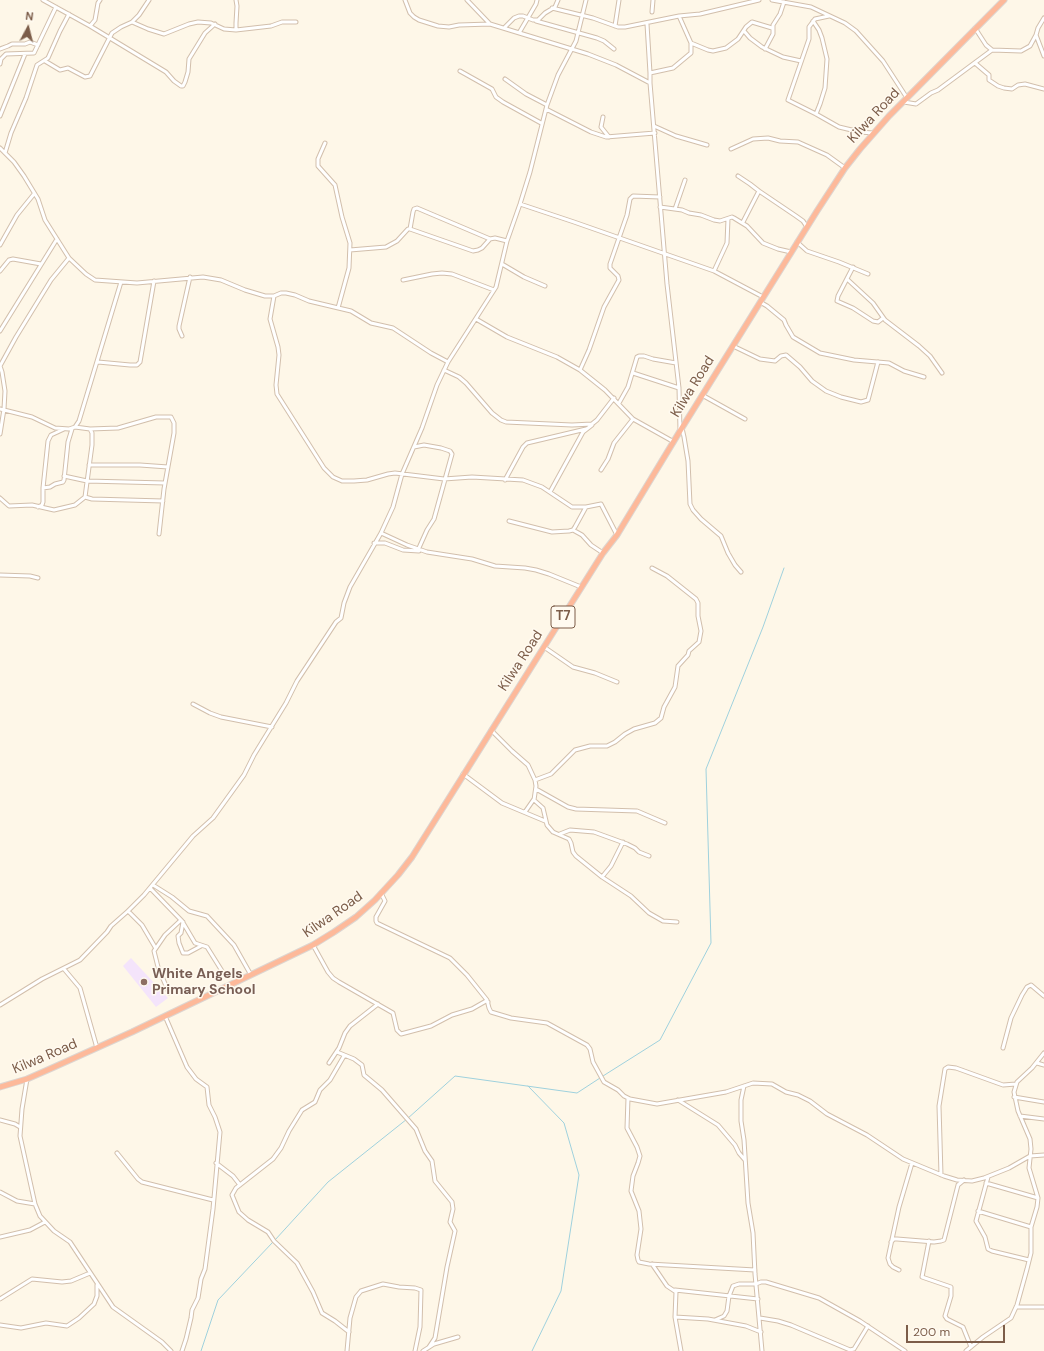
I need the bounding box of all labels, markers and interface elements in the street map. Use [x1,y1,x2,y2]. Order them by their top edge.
north arrow [8,8,48,48]
text: N [25,9,34,24]
street label: Kilwa Road [844,85,904,147]
street label: Kilwa Road [668,353,718,421]
road number: T7 [551,606,575,628]
street label: Kilwa Road [495,627,547,695]
street label: Kilwa Road [300,888,366,942]
place label: White Angels Primary School [152,966,255,998]
marker: White Angels Primary School [139,977,149,987]
street label: Kilwa Road [10,1036,80,1078]
scale bar [908,1317,1007,1343]
text: 200 m [913,1324,950,1340]

